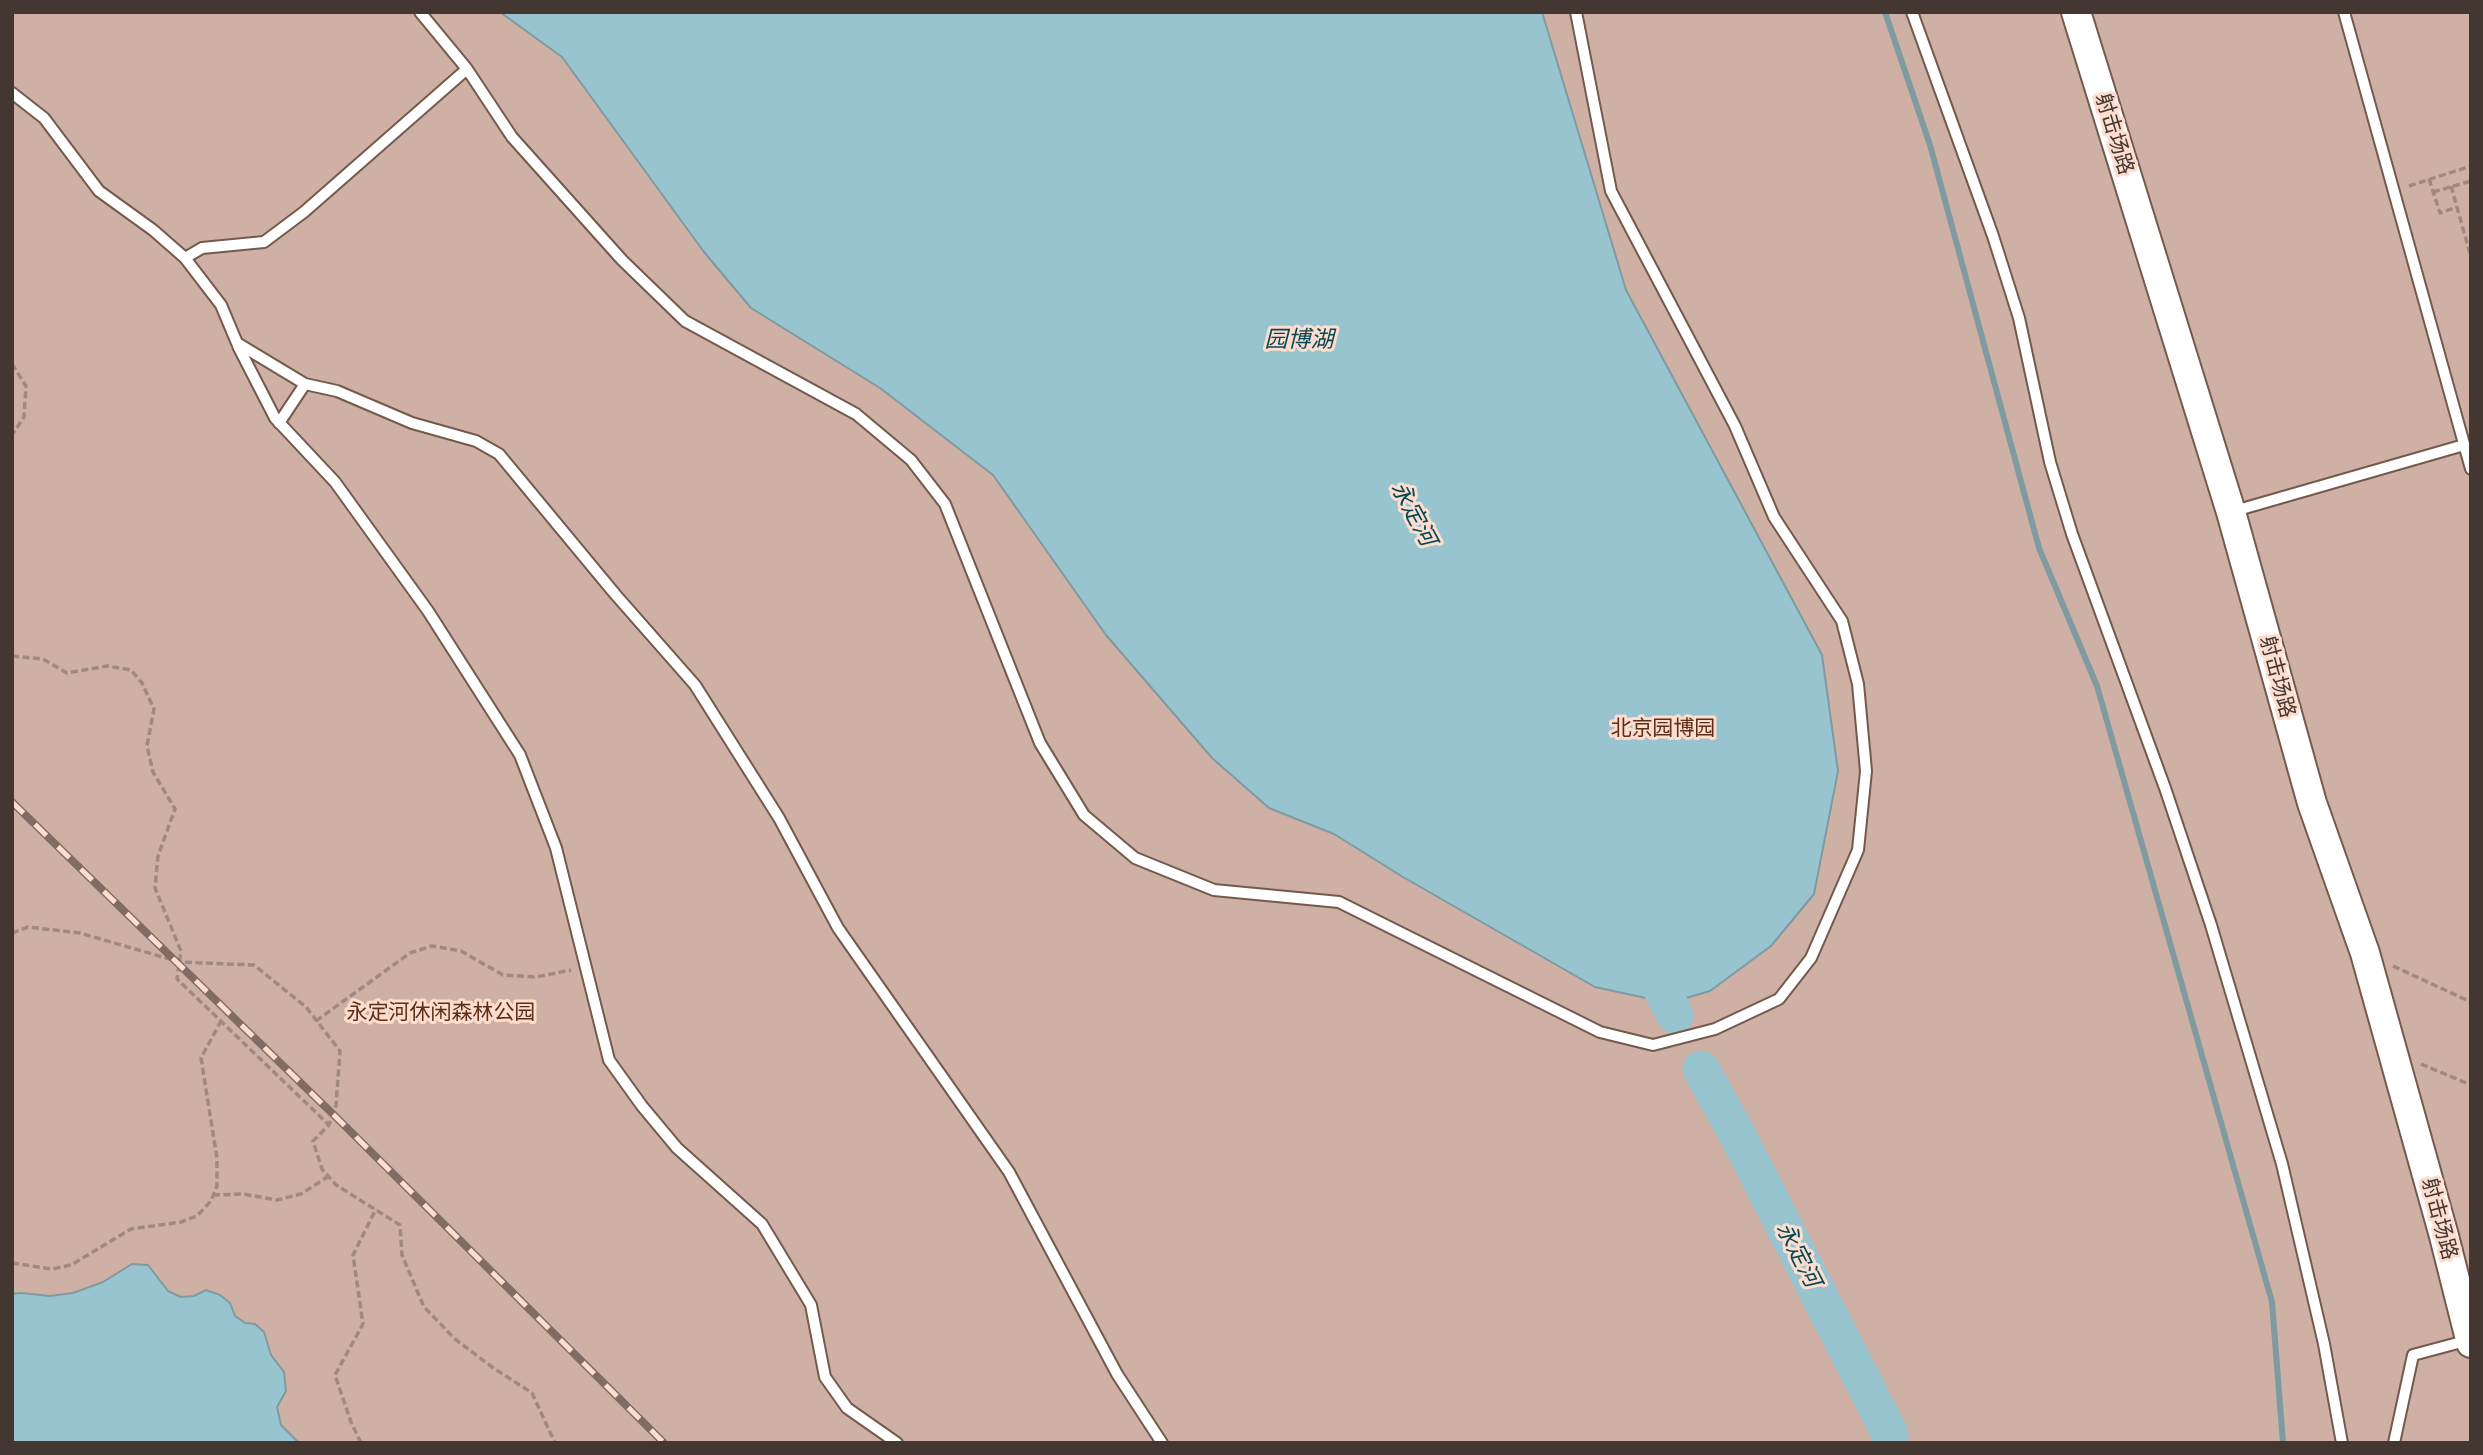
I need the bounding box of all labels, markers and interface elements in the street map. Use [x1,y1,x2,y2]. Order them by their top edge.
street label: 射击场路 [2090,90,2138,178]
water label: 园博湖 [1265,326,1333,354]
water label: 永定河 [1385,477,1441,551]
street label: 射击场路 [2254,633,2300,721]
park label: 北京园博园 [1611,716,1715,742]
park label: 永定河休闲森林公园 [347,1000,535,1026]
street label: 射击场路 [2416,1175,2462,1263]
water label: 永定河 [1770,1218,1826,1292]

